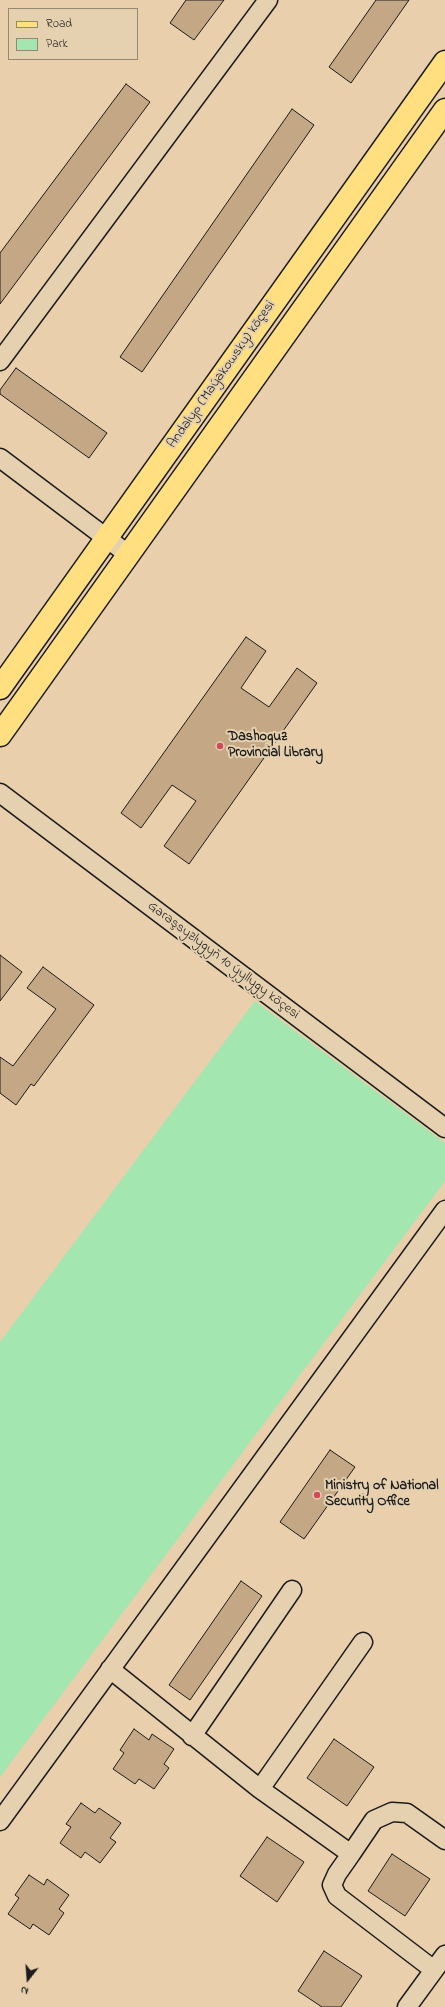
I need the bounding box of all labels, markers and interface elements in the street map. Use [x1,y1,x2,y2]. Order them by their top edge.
legend [8,8,138,60]
text: Road [46,15,72,33]
text: Park [46,35,68,53]
street label: Andalyp (Maýakowsky) köçesi [165,298,279,452]
place label: Dashoguz Provincial Library [228,730,323,762]
marker: Dashoguz Provincial Library [215,741,225,751]
street label: Garaşsyzlygyň 10 ýyllygy köçesi [144,898,302,1024]
place label: Ministry of National Security Office [325,1479,438,1512]
marker: Ministry of National Security Office [312,1490,322,1500]
north arrow [8,1959,48,1999]
text: N [19,1982,30,1999]

